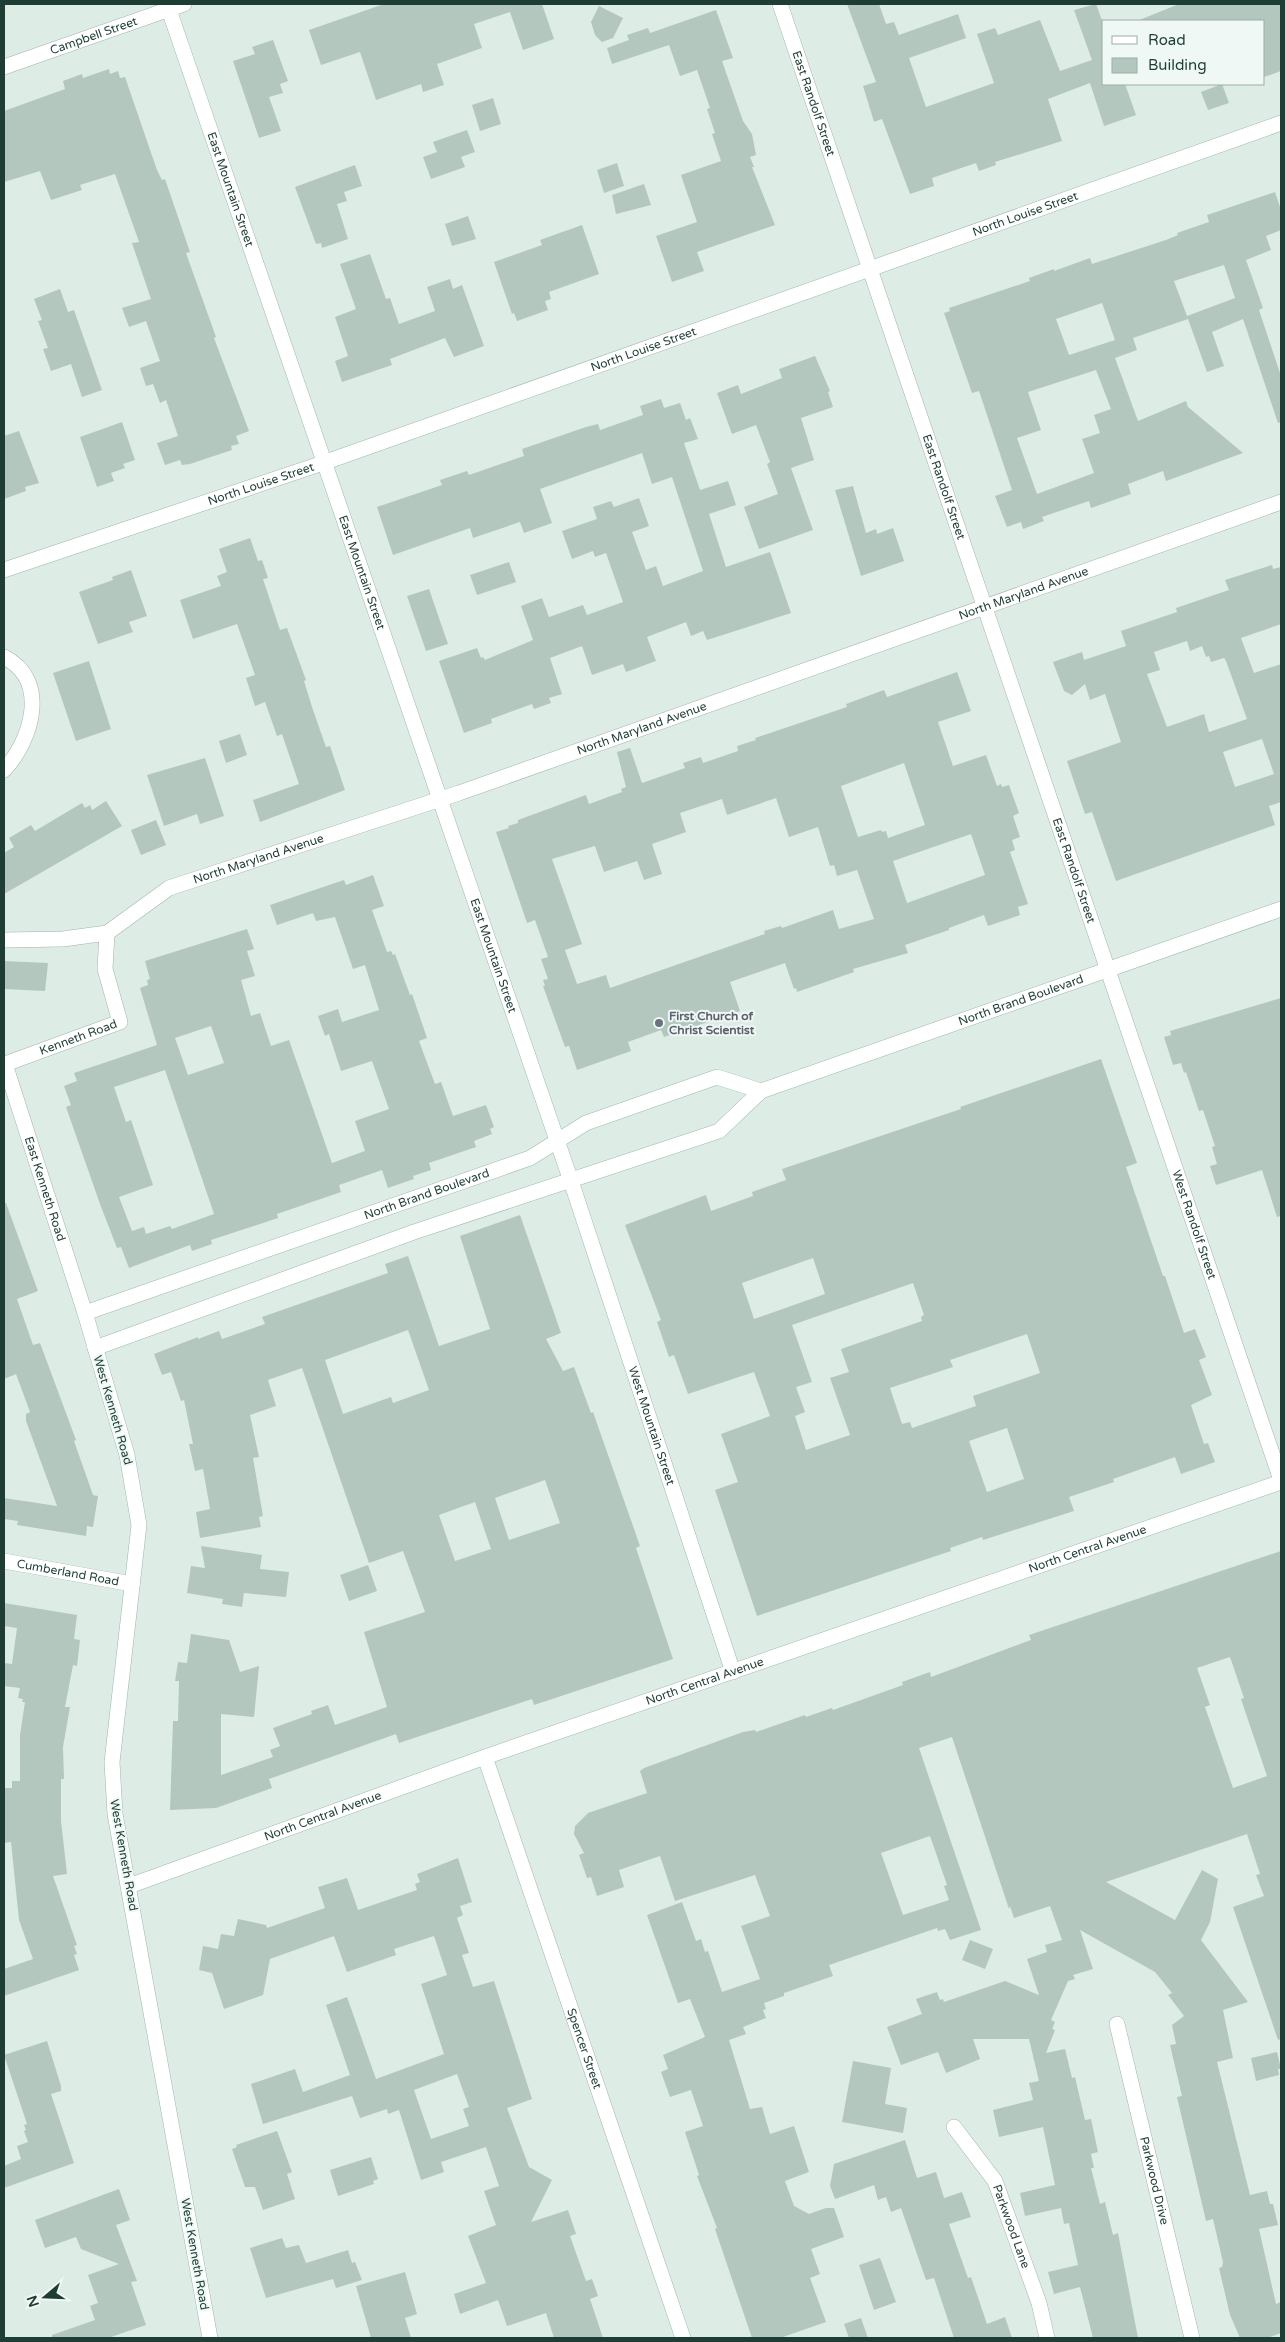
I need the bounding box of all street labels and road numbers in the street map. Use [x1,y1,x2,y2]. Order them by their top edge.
street label: Campbell Street [48,14,140,57]
street label: East Randolf Street [789,49,838,158]
street label: East Mountain Street [205,130,257,249]
street label: North Louise Street [970,189,1080,239]
street label: North Louise Street [589,324,698,374]
street label: East Randolf Street [920,432,968,542]
street label: North Louise Street [206,459,316,508]
street label: East Mountain Street [336,513,388,632]
street label: North Maryland Avenue [957,564,1090,623]
street label: North Maryland Avenue [575,699,709,758]
street label: East Randolf Street [1050,816,1099,925]
street label: North Maryland Avenue [191,831,326,887]
street label: East Mountain Street [467,896,520,1015]
street label: North Brand Boulevard [956,972,1085,1028]
street label: Kenneth Road [38,1017,119,1058]
street label: East Kenneth Road [22,1135,68,1243]
street label: North Brand Boulevard [362,1166,491,1222]
street label: West Randolf Street [1169,1168,1219,1281]
street label: West Kenneth Road [91,1354,135,1466]
street label: West Mountain Street [626,1364,678,1487]
street label: North Central Avenue [1027,1522,1148,1576]
street label: Cumberland Road [16,1556,120,1589]
street label: North Central Avenue [644,1654,765,1708]
street label: North Central Avenue [262,1788,383,1843]
street label: West Kenneth Road [107,1798,141,1912]
street label: Spencer Street [564,2006,605,2091]
street label: Parkwood Drive [1137,2135,1172,2226]
street label: Parkwood Lane [990,2182,1033,2270]
street label: West Kenneth Road [178,2197,212,2311]

